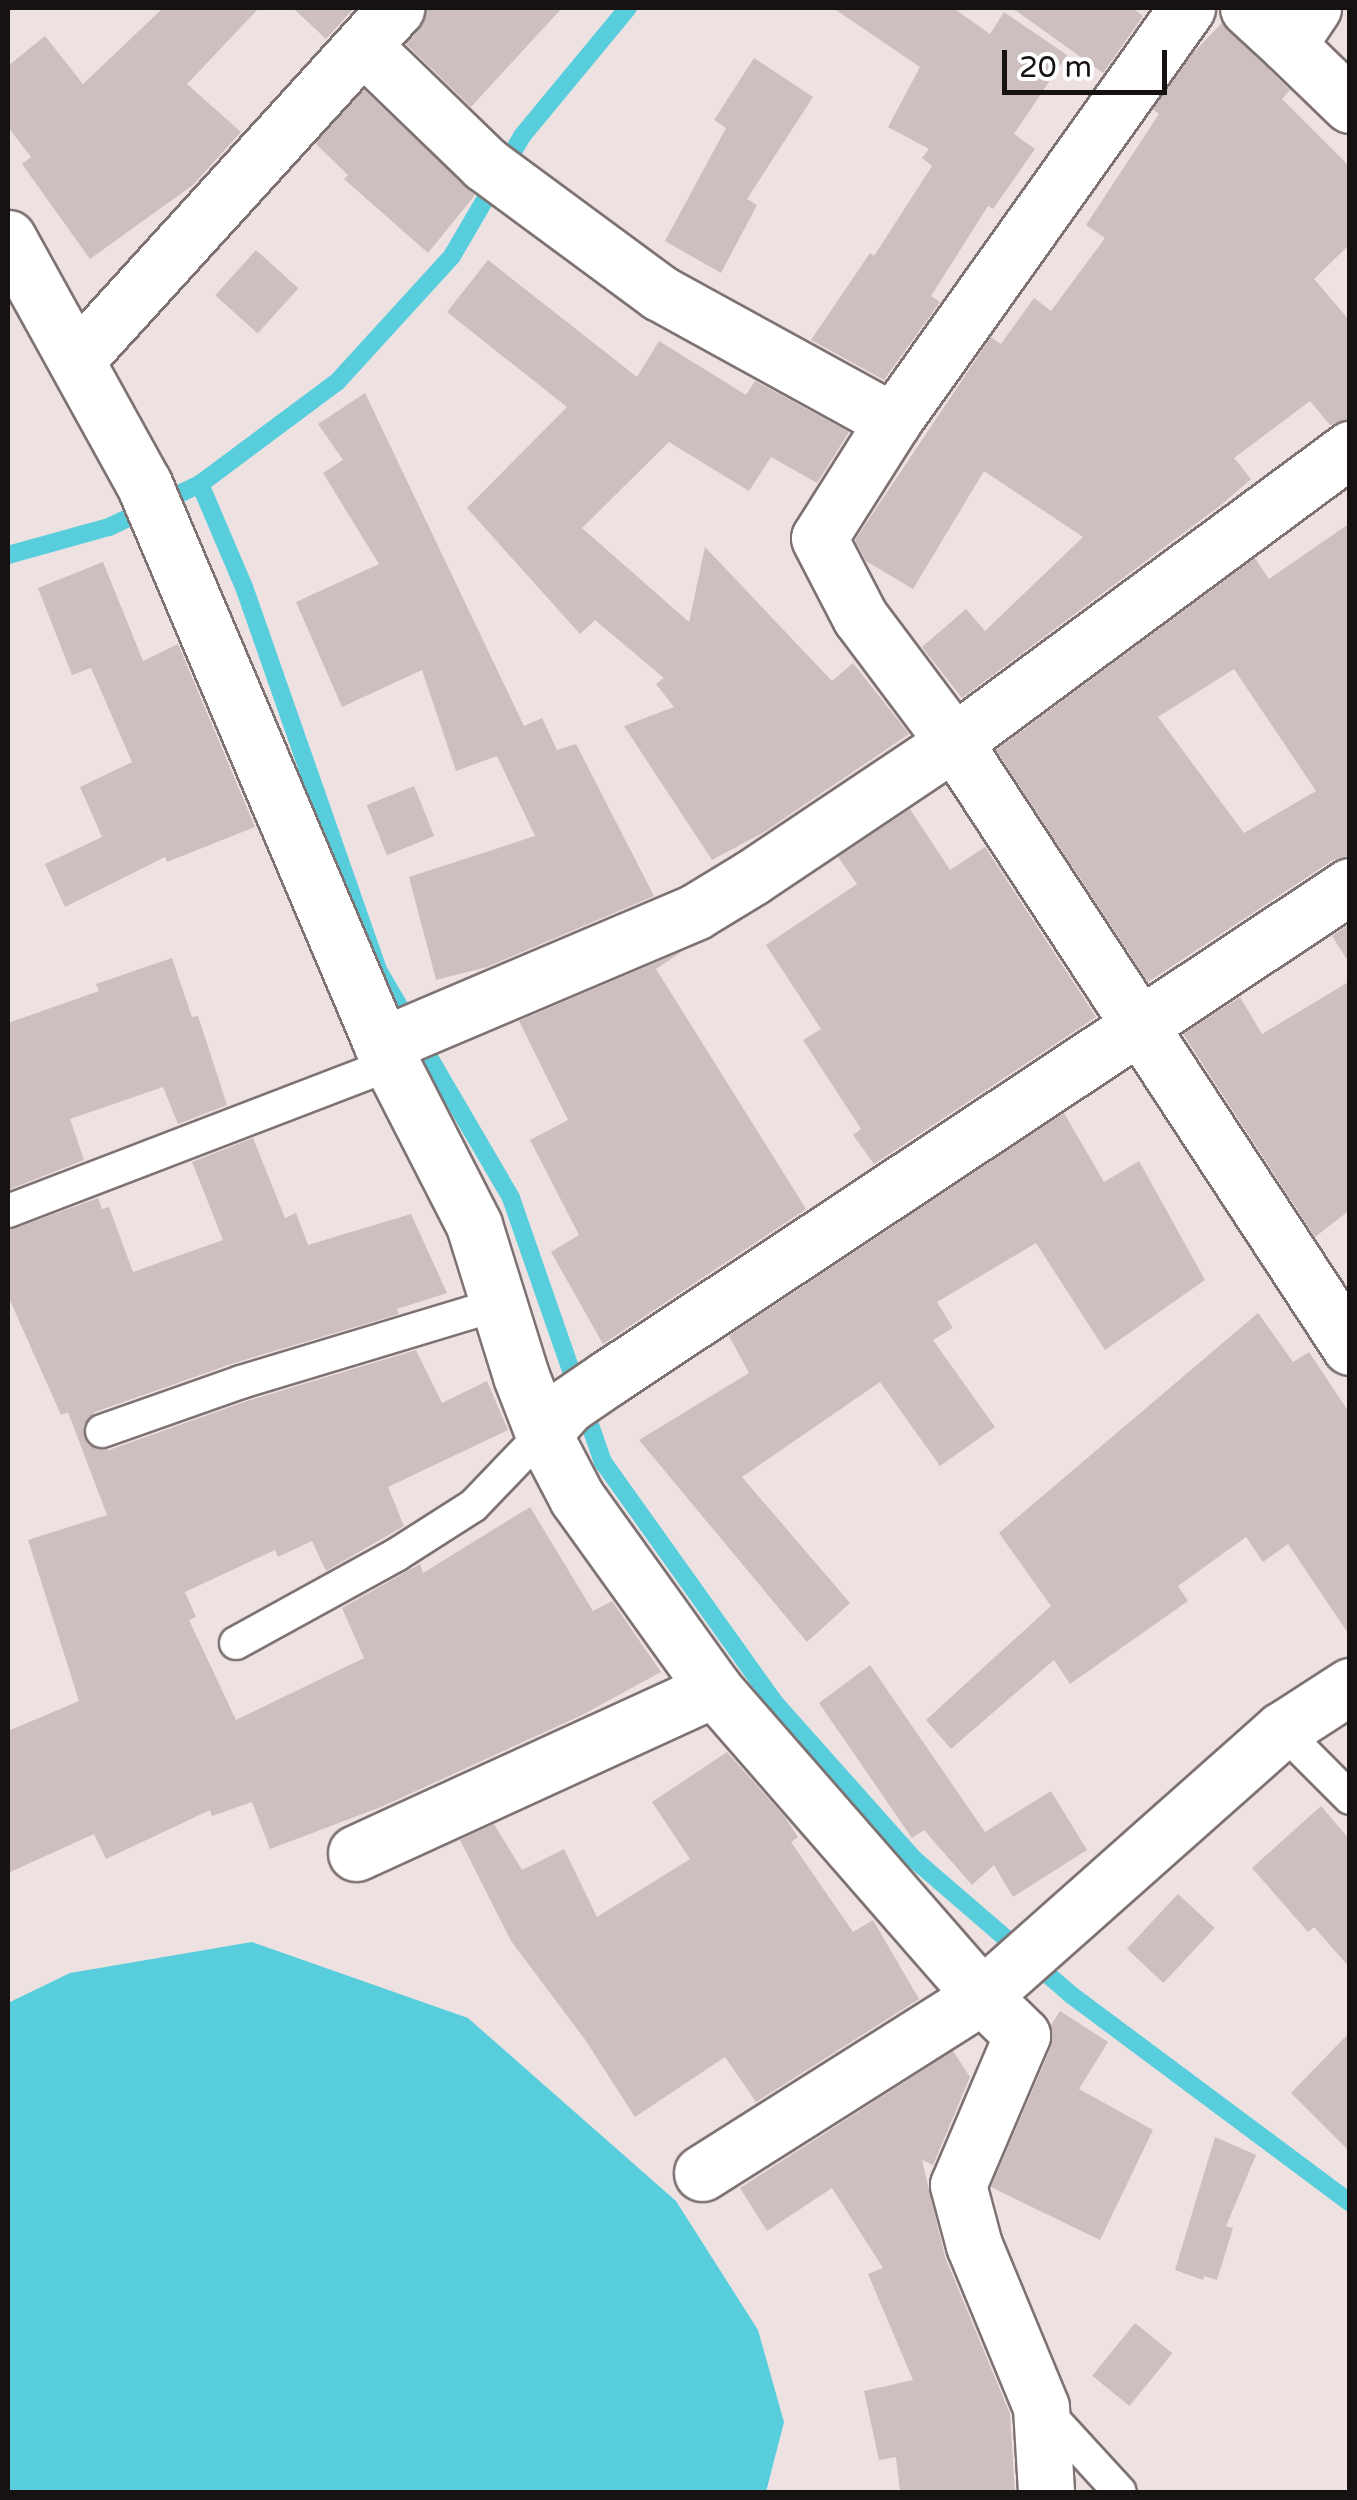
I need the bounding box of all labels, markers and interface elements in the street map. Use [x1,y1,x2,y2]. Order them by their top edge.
scale bar [1007,30,1172,92]
text: 20 m [1019,49,1092,86]

